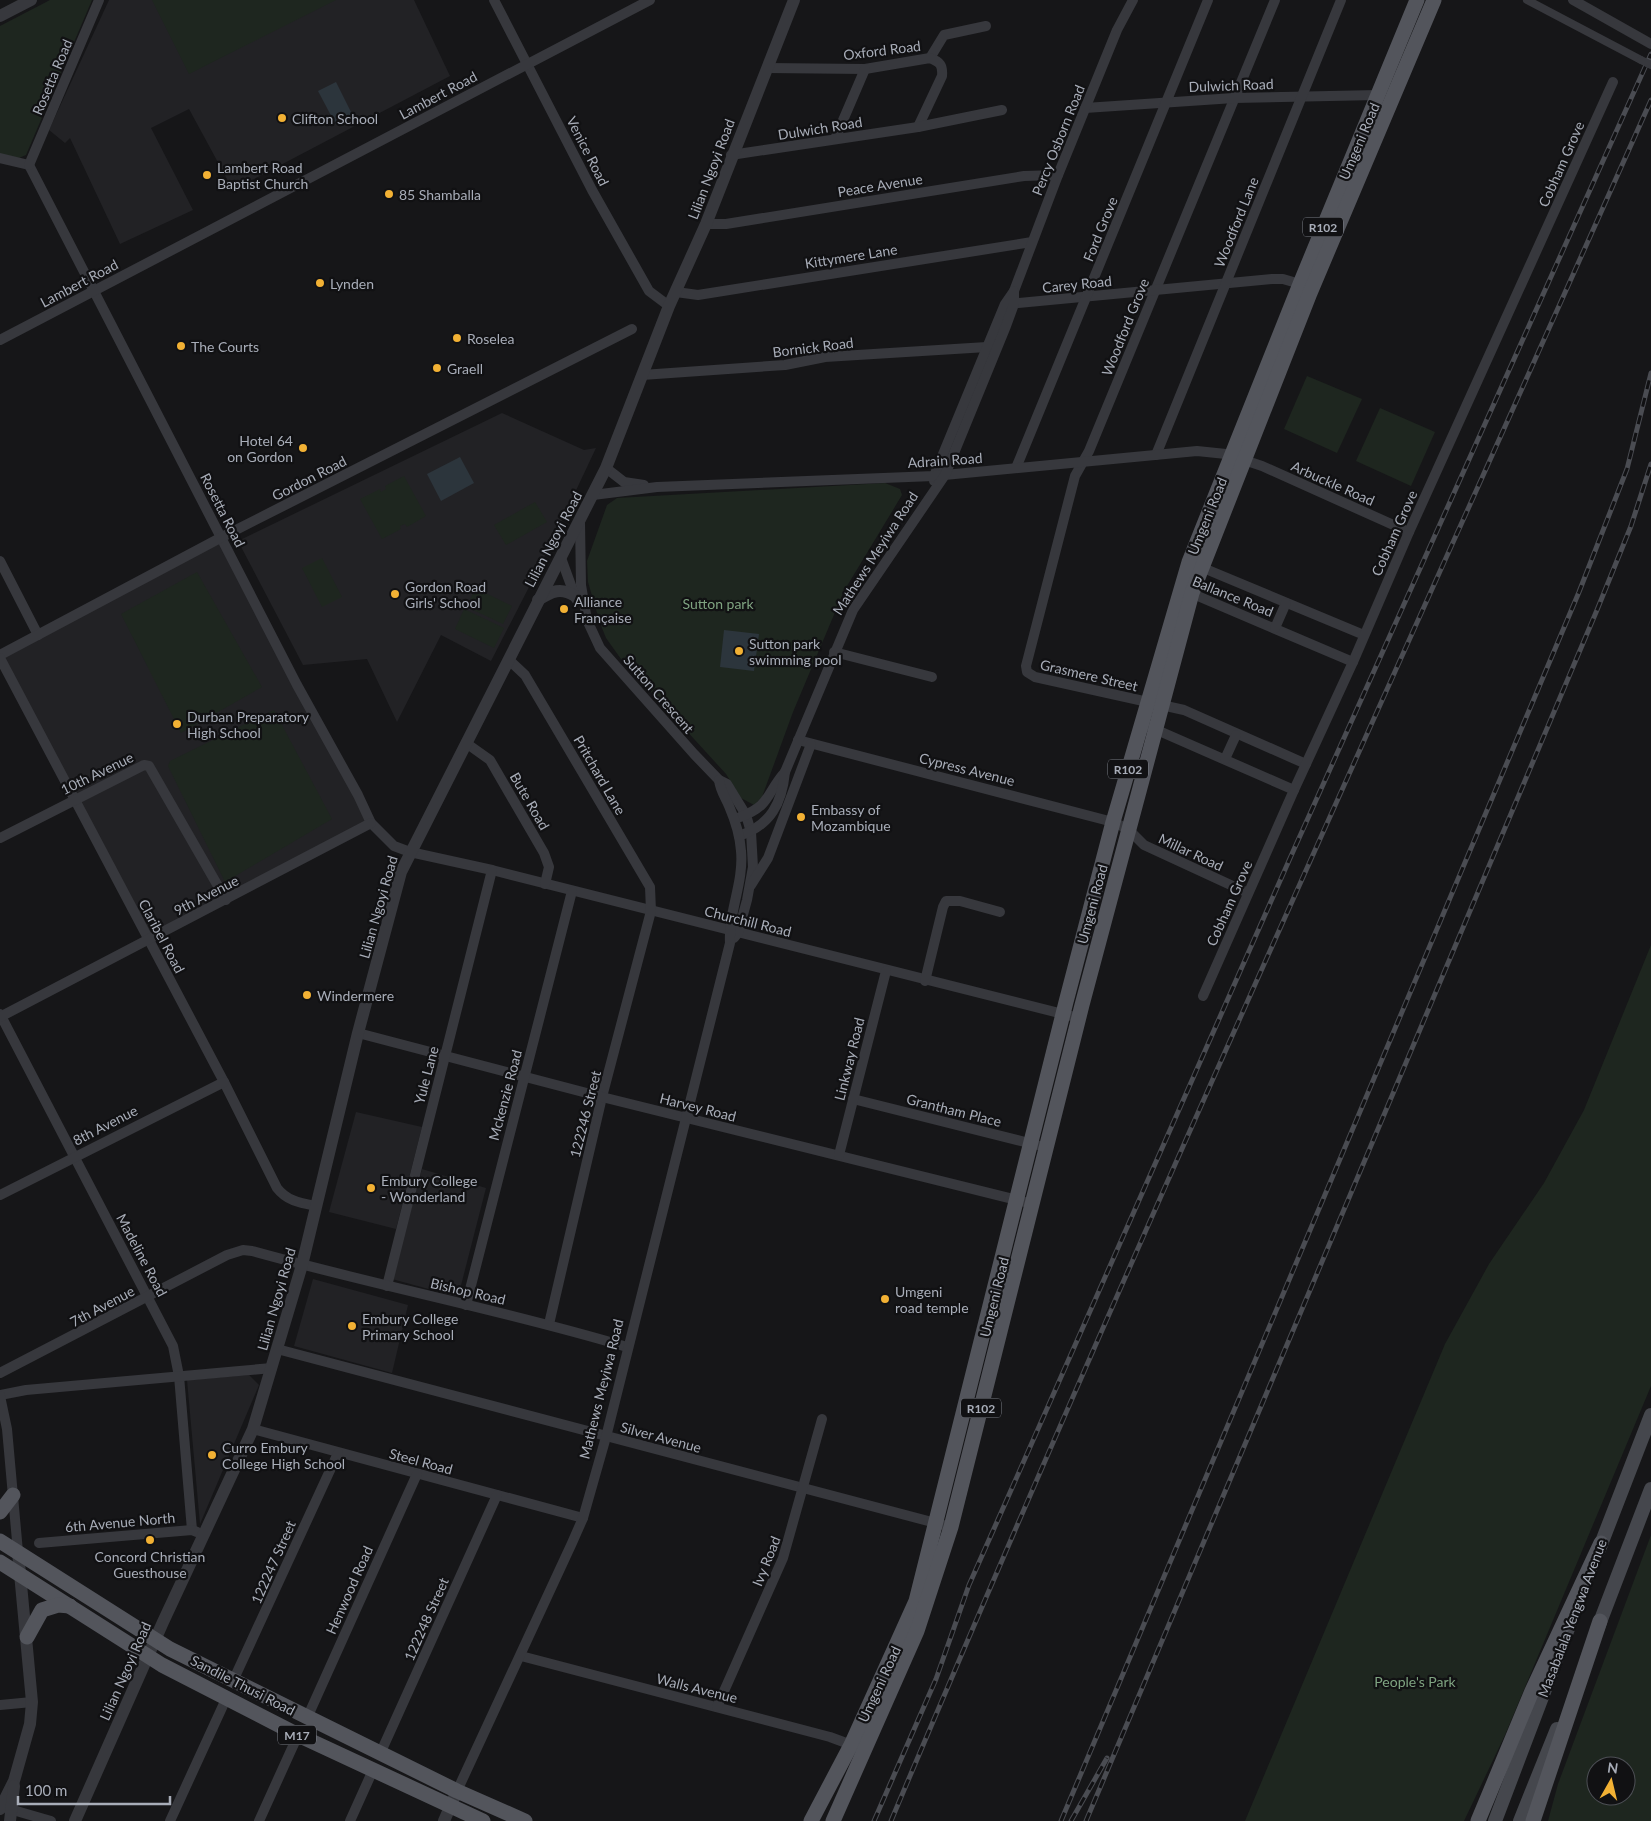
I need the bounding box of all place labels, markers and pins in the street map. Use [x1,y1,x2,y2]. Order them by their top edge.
place label: Clifton School [292,110,378,127]
marker: Clifton School [276,112,288,124]
place label: Lambert Road Baptist Church [217,159,308,192]
marker: Lambert Road Baptist Church [201,169,213,181]
place label: 85 Shamballa [399,186,481,203]
marker: 85 Shamballa [383,188,395,200]
place label: Lynden [330,275,374,292]
marker: Lynden [314,277,326,289]
place label: Roselea [467,330,514,347]
marker: Roselea [451,332,463,344]
place label: The Courts [191,338,259,355]
marker: The Courts [175,340,187,352]
place label: Graell [447,360,483,377]
marker: Graell [431,362,443,374]
place label: Hotel 64 on Gordon [227,432,293,465]
marker: Hotel 64 on Gordon [297,442,309,454]
place label: Gordon Road Girls' School [405,578,486,611]
marker: Gordon Road Girls' School [389,588,401,600]
place label: Alliance Française [574,593,632,626]
marker: Alliance Française [558,603,570,615]
place label: Sutton park swimming pool [749,635,842,668]
marker: Sutton park swimming pool [733,645,745,657]
place label: Durban Preparatory High School [187,708,310,741]
marker: Durban Preparatory High School [171,718,183,730]
place label: Embassy of Mozambique [811,801,891,834]
marker: Embassy of Mozambique [795,811,807,823]
place label: Windermere [317,987,394,1004]
marker: Windermere [301,989,313,1001]
place label: Embury College - Wonderland [381,1172,477,1205]
marker: Embury College - Wonderland [365,1182,377,1194]
place label: Umgeni road temple [895,1283,969,1316]
marker: Umgeni road temple [879,1293,891,1305]
place label: Embury College Primary School [362,1310,458,1343]
marker: Embury College Primary School [346,1320,358,1332]
place label: Curro Embury College High School [222,1439,345,1472]
marker: Curro Embury College High School [206,1449,218,1461]
marker: Concord Christian Guesthouse [144,1534,156,1546]
place label: Concord Christian Guesthouse [95,1548,205,1581]

